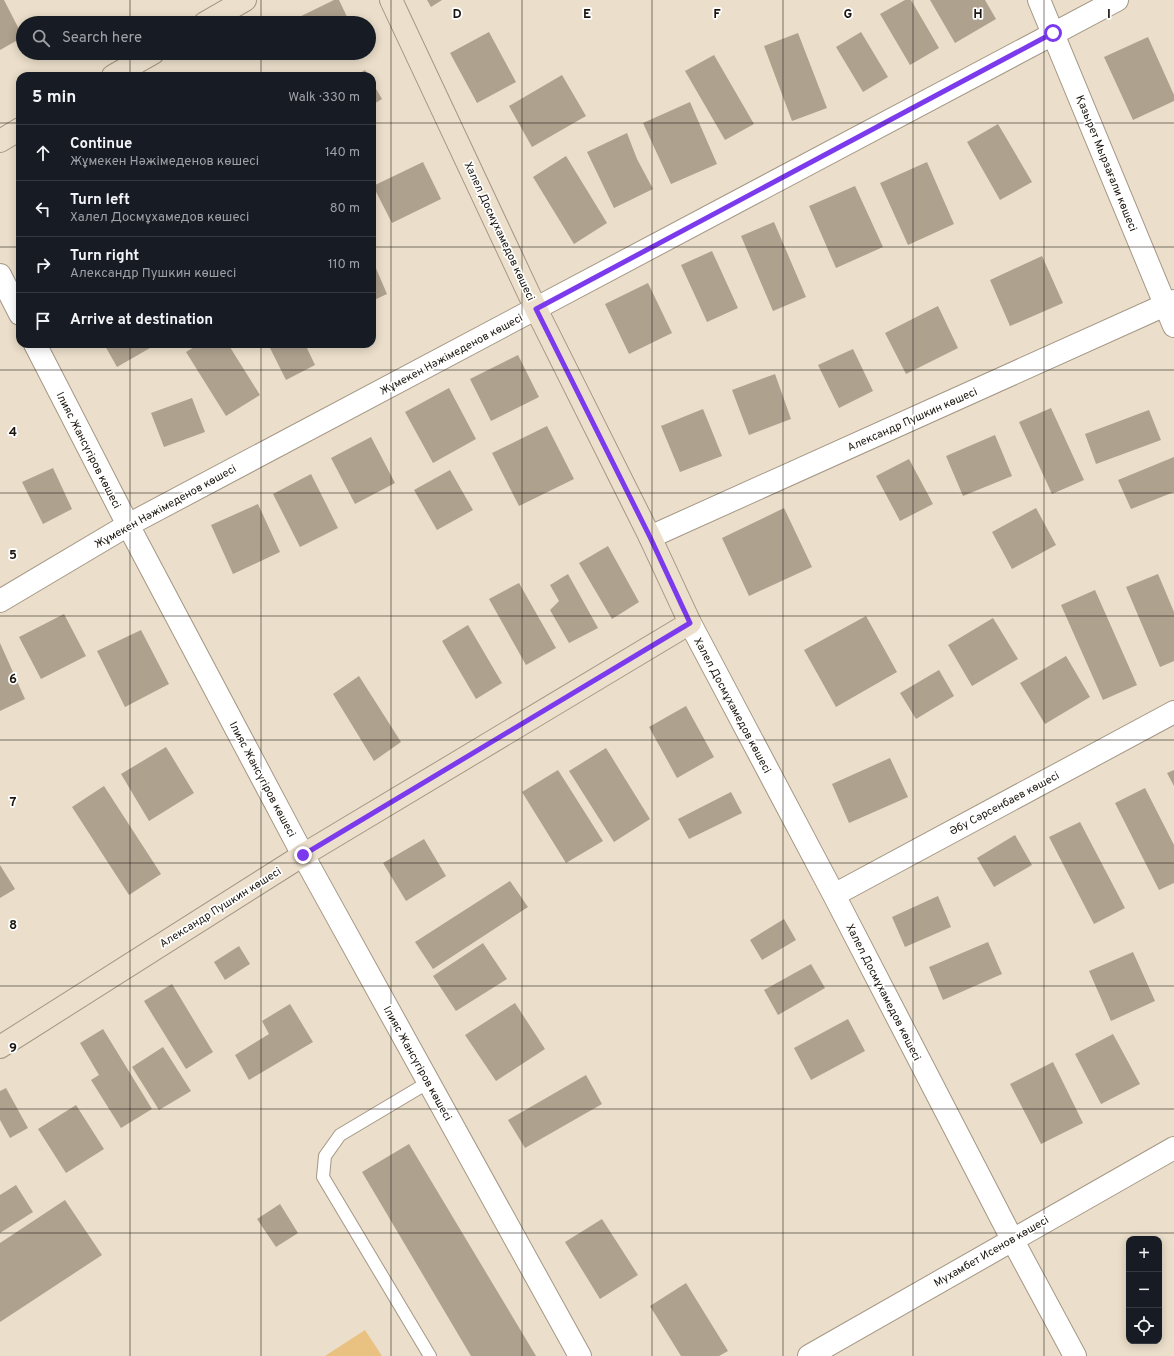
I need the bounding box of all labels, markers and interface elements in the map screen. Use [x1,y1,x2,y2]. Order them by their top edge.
text: D [452,7,462,23]
text: E [583,7,591,23]
text: F [713,7,721,23]
text: G [844,7,853,23]
text: H [973,7,983,23]
text: I [1107,7,1111,23]
search box [16,16,376,60]
route start [1044,24,1062,42]
icon: search [30,27,52,49]
text: Search here [62,29,142,48]
text: 5 min [32,87,76,109]
text: Walk · 330 m [288,90,360,106]
street label: Қазырет Мырзағали көшесі [1072,93,1140,234]
text: Continue [70,135,132,154]
icon: ahead [32,142,54,164]
text: 140 m [325,145,360,161]
text: Жұмекен Нәжімеденов көшесі [70,154,259,170]
street label: Халел Досмұхамедов көшесі [461,160,538,303]
text: Turn left [70,191,130,210]
icon: left [32,198,54,220]
text: 80 m [330,201,360,217]
text: Халел Досмұхамедов көшесі [70,210,249,226]
text: Turn right [70,247,139,266]
icon: right [32,254,54,276]
text: 110 m [328,257,360,273]
text: Александр Пушкин көшесі [70,266,236,282]
icon: arrive [32,310,54,332]
text: Arrive at destination [70,311,213,330]
street label: Жұмекен Нәжімеденов көшесі [378,311,525,399]
street label: Александр Пушкин көшесі [845,385,980,455]
street label: Ілияс Жансүгіров көшесі [53,390,124,511]
text: 4 [9,425,17,441]
street label: Жұмекен Нәжімеденов көшесі [92,462,239,552]
text: 5 [9,548,17,564]
street label: Халел Досмұхамедов көшесі [690,635,774,776]
text: 6 [9,672,17,688]
street label: Ілияс Жансүгіров көшесі [226,719,299,840]
street label: Әбу Сәрсенбаев көшесі [947,769,1062,839]
text: 7 [10,795,17,811]
route end [294,846,312,864]
street label: Александр Пушкин көшесі [157,865,284,951]
text: 8 [9,918,17,934]
street label: Халел Досмұхамедов көшесі [842,922,924,1063]
street label: Ілияс Жансүгіров көшесі [380,1004,455,1123]
text: 9 [9,1041,17,1057]
street label: Мухамбет Исенов көшесі [932,1213,1051,1291]
map controls [1126,1236,1162,1344]
button: + [1126,1236,1162,1272]
button: − [1126,1272,1162,1308]
button: locate [1126,1308,1162,1344]

